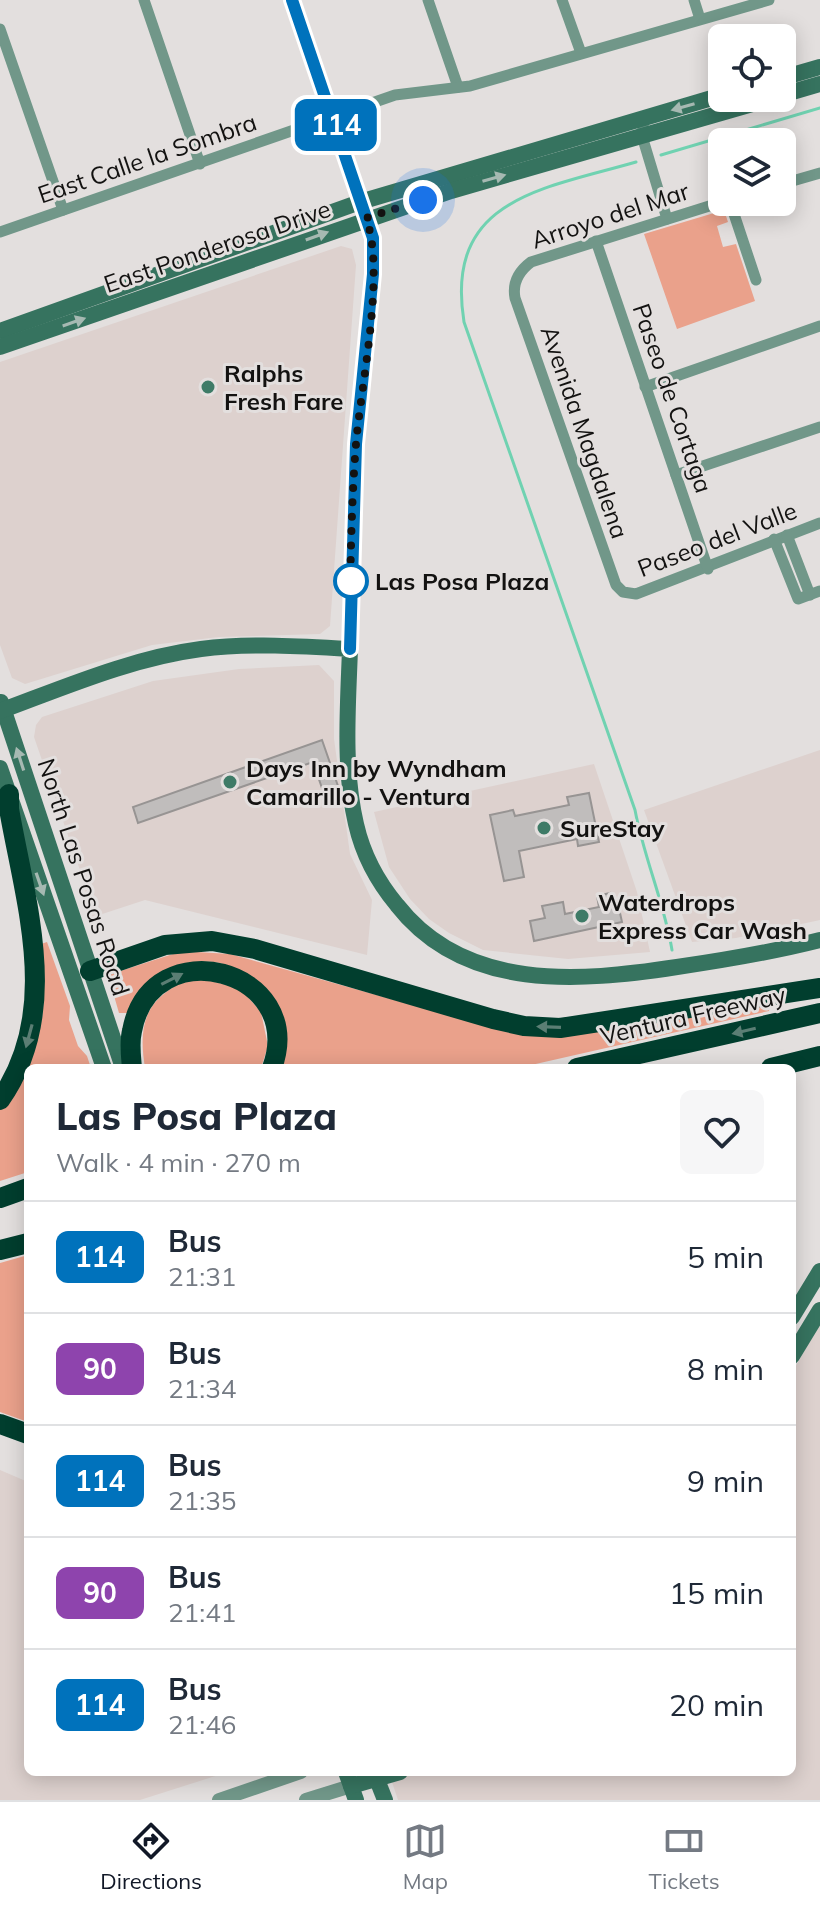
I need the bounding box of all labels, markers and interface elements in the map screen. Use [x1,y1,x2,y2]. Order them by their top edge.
map controls [708,24,796,216]
button: locate [708,24,796,112]
line badge: 114 [290,99,382,151]
one-way arrow [670,101,694,114]
street label: East Calle la Sombra [34,106,260,210]
text: 114 [311,107,361,142]
button: layers [708,128,796,216]
one-way arrow [481,172,506,184]
street label: Arroyo del Mar [527,175,693,255]
your location [403,180,443,220]
street label: East Ponderosa Drive [100,193,334,299]
one-way arrow [305,229,329,242]
street label: Paseo de Cortaga [627,299,719,497]
one-way arrow [62,315,86,327]
street label: Avenida Magdalena [535,322,635,542]
place label: Ralphs Fresh Fare [224,358,343,416]
marker: Ralphs Fresh Fare [199,378,217,396]
street label: Paseo del Valle [633,495,801,583]
marker: Las Posa Plaza [334,564,368,598]
place label: Las Posa Plaza [375,566,550,596]
one-way arrow [13,747,26,771]
place label: Days Inn by Wyndham Camarillo - Ventura [246,753,507,811]
street label: North Las Posas Road [31,755,137,999]
marker: Days Inn by Wyndham Camarillo - Ventura [221,773,239,791]
place label: SureStay [560,813,665,843]
marker: SureStay [535,819,553,837]
one-way arrow [35,872,47,896]
place label: Waterdrops Express Car Wash [598,887,807,945]
marker: Waterdrops Express Car Wash [573,907,591,925]
one-way arrow [160,972,183,985]
street label: Ventura Freeway [597,979,789,1051]
one-way arrow [536,1021,561,1034]
one-way arrow [23,1024,35,1049]
one-way arrow [731,1025,756,1037]
button: heart [680,1090,764,1174]
text: Las Posa Plaza [56,1092,337,1140]
text: Walk · 4 min · 270 m [56,1146,301,1179]
text: Bus [168,1222,222,1260]
text: 5 min [687,1238,764,1276]
text: 114 [75,1239,125,1274]
text: 21:31 [168,1260,236,1293]
text: Bus [168,1334,222,1372]
text: 8 min [687,1350,764,1388]
text: 90 [83,1351,117,1386]
text: 21:34 [168,1372,236,1405]
text: Bus [168,1446,222,1484]
text: 9 min [687,1462,764,1500]
text: 114 [75,1463,125,1498]
text: 21:35 [168,1484,236,1517]
text: Bus [168,1558,222,1596]
text: 15 min [669,1574,764,1612]
text: 90 [83,1575,117,1610]
text: 21:41 [168,1596,236,1629]
text: Bus [168,1670,222,1708]
text: 20 min [669,1686,764,1724]
text: 114 [75,1687,125,1722]
text: 21:46 [168,1708,236,1741]
tab: Directions [100,1819,202,1895]
tab: Map [403,1819,448,1895]
tab: Tickets [649,1819,720,1895]

